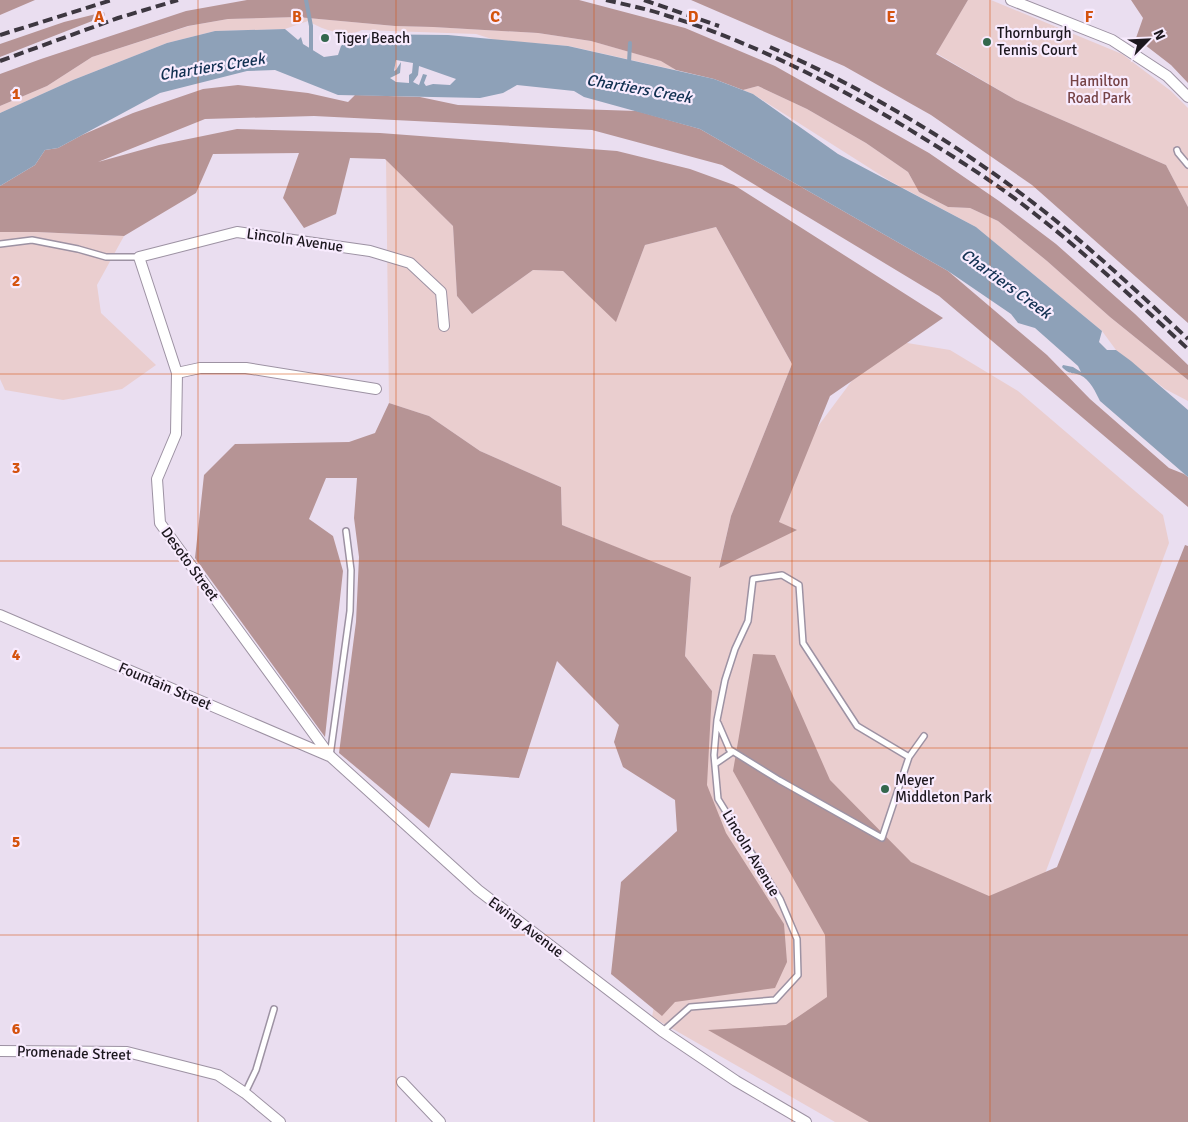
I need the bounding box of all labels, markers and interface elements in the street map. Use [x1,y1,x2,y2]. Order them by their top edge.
text: A [94,7,105,27]
text: B [292,7,302,27]
text: C [490,7,500,27]
text: D [688,7,699,27]
text: E [886,7,896,27]
text: F [1085,7,1094,27]
north arrow [1123,15,1173,65]
place label: Thornburgh Tennis Court [997,24,1077,59]
text: N [1150,27,1169,43]
place label: Tiger Beach [335,29,410,47]
marker: Tiger Beach [319,32,331,44]
marker: Thornburgh Tennis Court [981,36,993,48]
water label: Chartiers Creek [158,48,268,85]
water label: Chartiers Creek [585,70,695,108]
park label: Hamilton Road Park [1067,72,1132,107]
text: 1 [12,84,21,104]
street label: Lincoln Avenue [246,224,344,256]
water label: Chartiers Creek [957,245,1057,325]
text: 2 [12,271,20,291]
text: 3 [12,458,20,478]
street label: Desoto Street [157,524,223,604]
text: 4 [12,645,21,665]
street label: Fountain Street [116,658,214,714]
place label: Meyer Middleton Park [895,771,993,806]
marker: Meyer Middleton Park [879,783,891,795]
street label: Lincoln Avenue [718,807,784,899]
text: 5 [12,832,20,852]
street label: Ewing Avenue [485,893,567,961]
text: 6 [12,1019,21,1039]
street label: Promenade Street [17,1042,131,1064]

